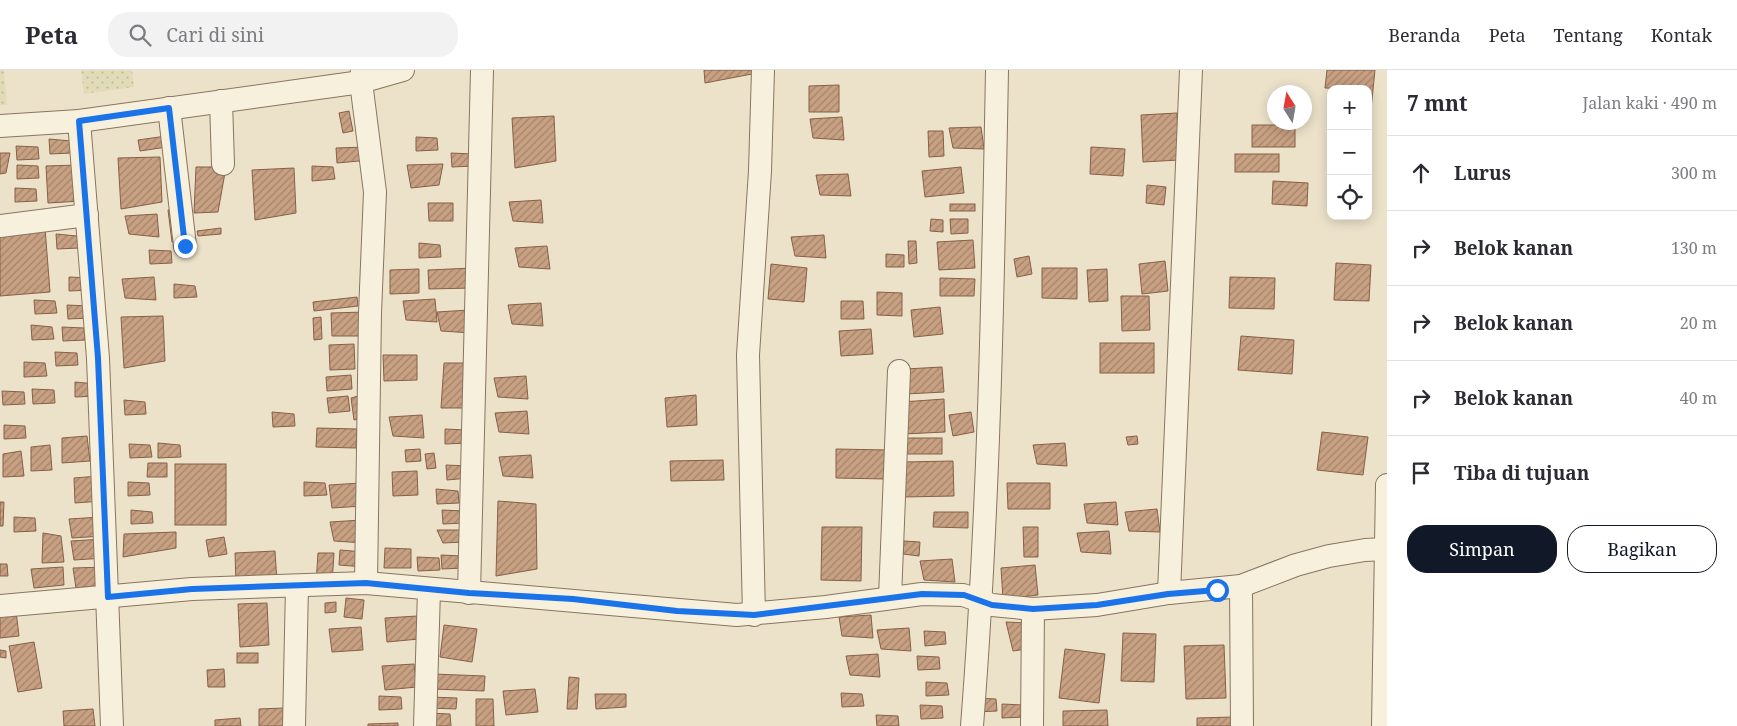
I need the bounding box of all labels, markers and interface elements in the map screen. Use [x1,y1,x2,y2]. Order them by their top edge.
search box [108,12,458,57]
text: Peta [25,18,78,51]
icon: search [126,21,154,49]
text: Cari di sini [166,22,264,48]
text: Beranda [1388,23,1461,47]
text: Peta [1489,23,1526,47]
text: Tentang [1554,23,1623,47]
text: Kontak [1651,23,1712,47]
north arrow [1267,85,1312,130]
map controls [1327,85,1372,220]
button: + [1327,85,1372,130]
text: 7 mnt [1407,89,1468,117]
text: Jalan kaki · 490 m [1583,92,1717,114]
button: − [1327,130,1372,175]
icon: ahead [1407,159,1435,187]
text: Lurus [1454,160,1511,186]
text: 300 m [1671,162,1717,184]
button: locate [1327,175,1372,220]
icon: right [1407,234,1435,262]
route end [174,235,197,258]
text: Belok kanan [1454,235,1573,261]
text: 130 m [1671,237,1717,259]
icon: right [1407,309,1435,337]
text: Belok kanan [1454,310,1573,336]
text: 20 m [1680,312,1717,334]
icon: right [1407,384,1435,412]
text: Belok kanan [1454,385,1573,411]
text: 40 m [1680,387,1717,409]
icon: arrive [1407,459,1435,487]
text: Tiba di tujuan [1454,460,1589,486]
button: Simpan [1407,525,1557,573]
button: Bagikan [1567,525,1717,573]
route start [1206,579,1229,602]

